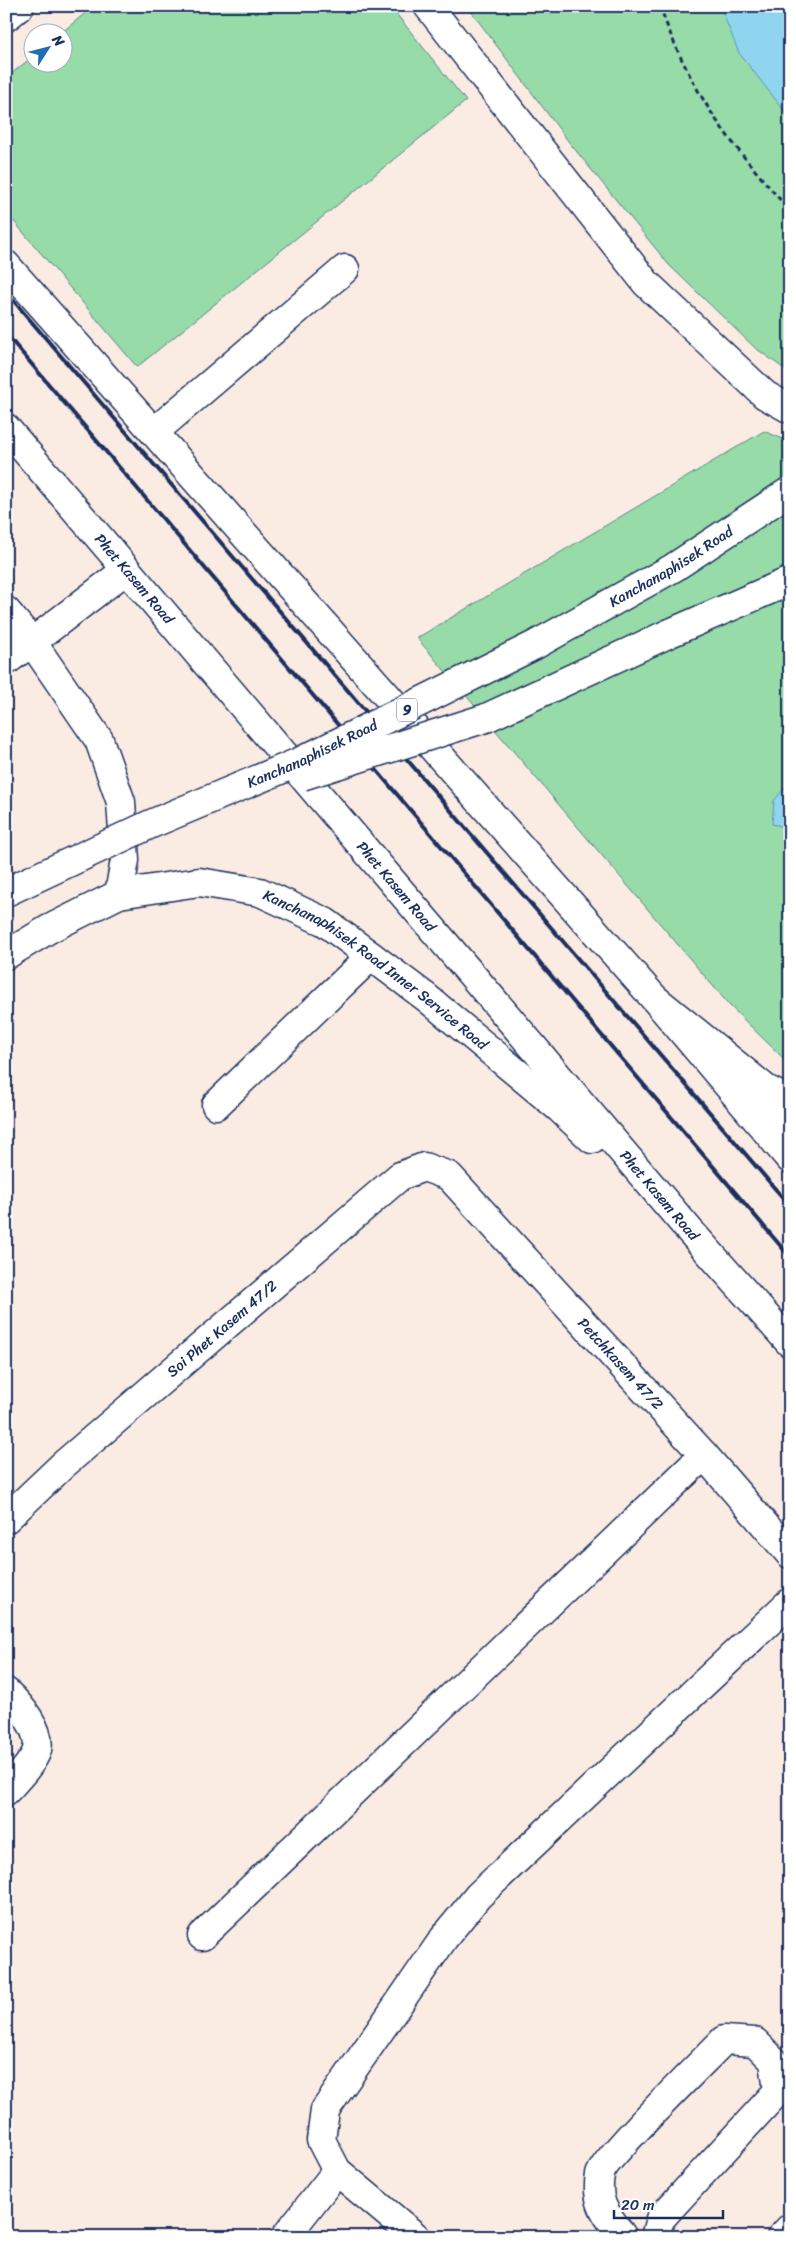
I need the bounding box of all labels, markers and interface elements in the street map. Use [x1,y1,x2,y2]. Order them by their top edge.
north arrow [22,22,72,72]
text: N [45,29,71,52]
street label: Kanchanaphisek Road [604,518,739,614]
street label: Phet Kasem Road [88,527,182,631]
road number: 9 [397,698,417,722]
street label: Kanchanaphisek Road [243,712,383,795]
street label: Phet Kasem Road [350,835,444,938]
street label: Kanchanaphisek Road Inner Service Road [259,882,495,1057]
street label: Phet Kasem Road [613,1144,707,1248]
street label: Soi Phet Kasem 47/2 [161,1273,284,1384]
street label: Petchkasem 47/2 [571,1311,670,1416]
scale bar [614,2188,722,2220]
text: 20 m [621,2192,655,2218]

